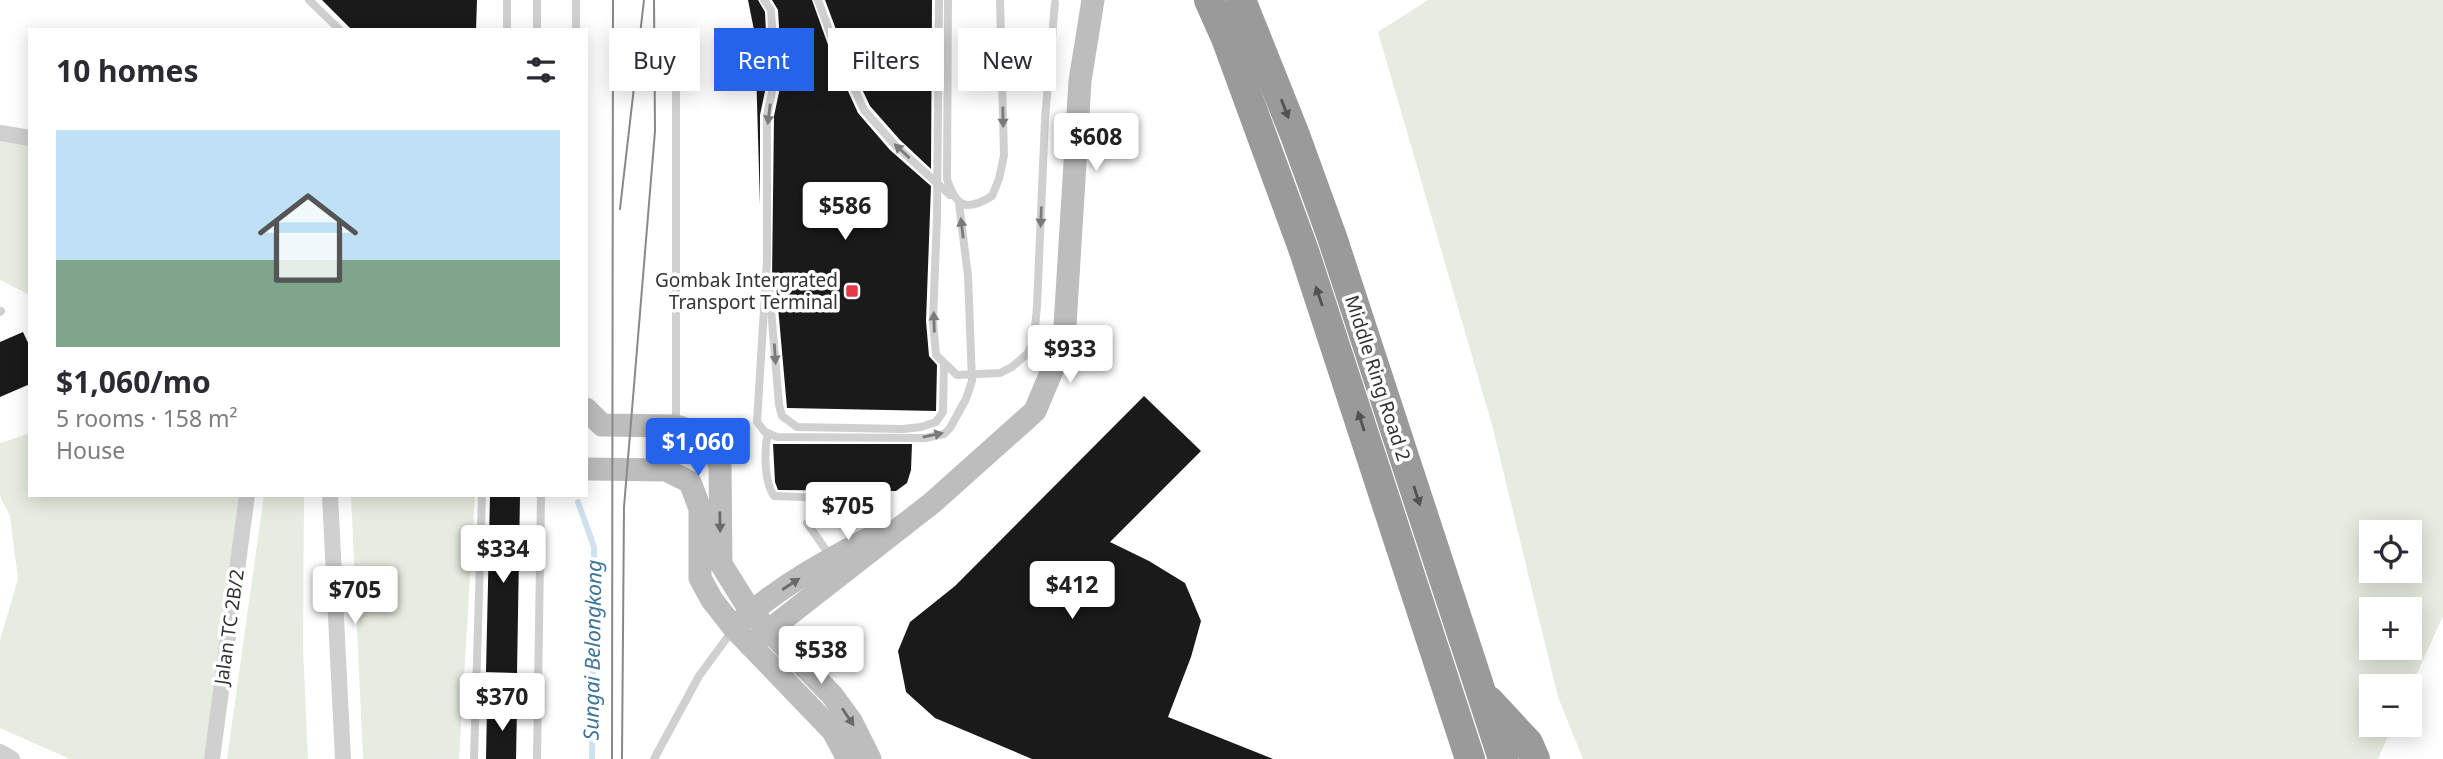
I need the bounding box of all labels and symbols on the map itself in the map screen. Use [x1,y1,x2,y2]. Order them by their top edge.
one-way arrow [1280,98,1291,119]
one-way arrow [763,103,774,125]
one-way arrow [997,106,1009,128]
pin: $608 [1055,114,1137,173]
one-way arrow [893,143,911,159]
pin: $586 [804,182,886,242]
one-way arrow [1036,207,1047,229]
one-way arrow [957,217,968,239]
place label: Gombak Intergrated Transport Terminal [655,267,838,315]
marker: Gombak Intergrated Transport Terminal [844,283,860,299]
one-way arrow [1313,286,1324,307]
street label: Middle Ring Road 2 [1339,292,1417,464]
one-way arrow [928,311,939,333]
pin: $933 [1029,326,1111,385]
one-way arrow [769,343,780,365]
one-way arrow [1355,410,1366,431]
pin: $1,060 [641,419,755,478]
one-way arrow [922,430,944,441]
pin: $705 [807,482,889,542]
one-way arrow [1412,486,1423,507]
one-way arrow [715,511,726,533]
pin: $334 [462,526,544,585]
water label: Sungai Belongkong [576,559,608,741]
pin: $412 [1031,562,1113,621]
pin: $705 [314,566,396,626]
street label: Jalan TC 2B/2 [208,568,250,688]
one-way arrow [781,578,801,591]
pin: $538 [780,626,862,686]
pin: $370 [461,674,543,733]
one-way arrow [841,707,854,727]

